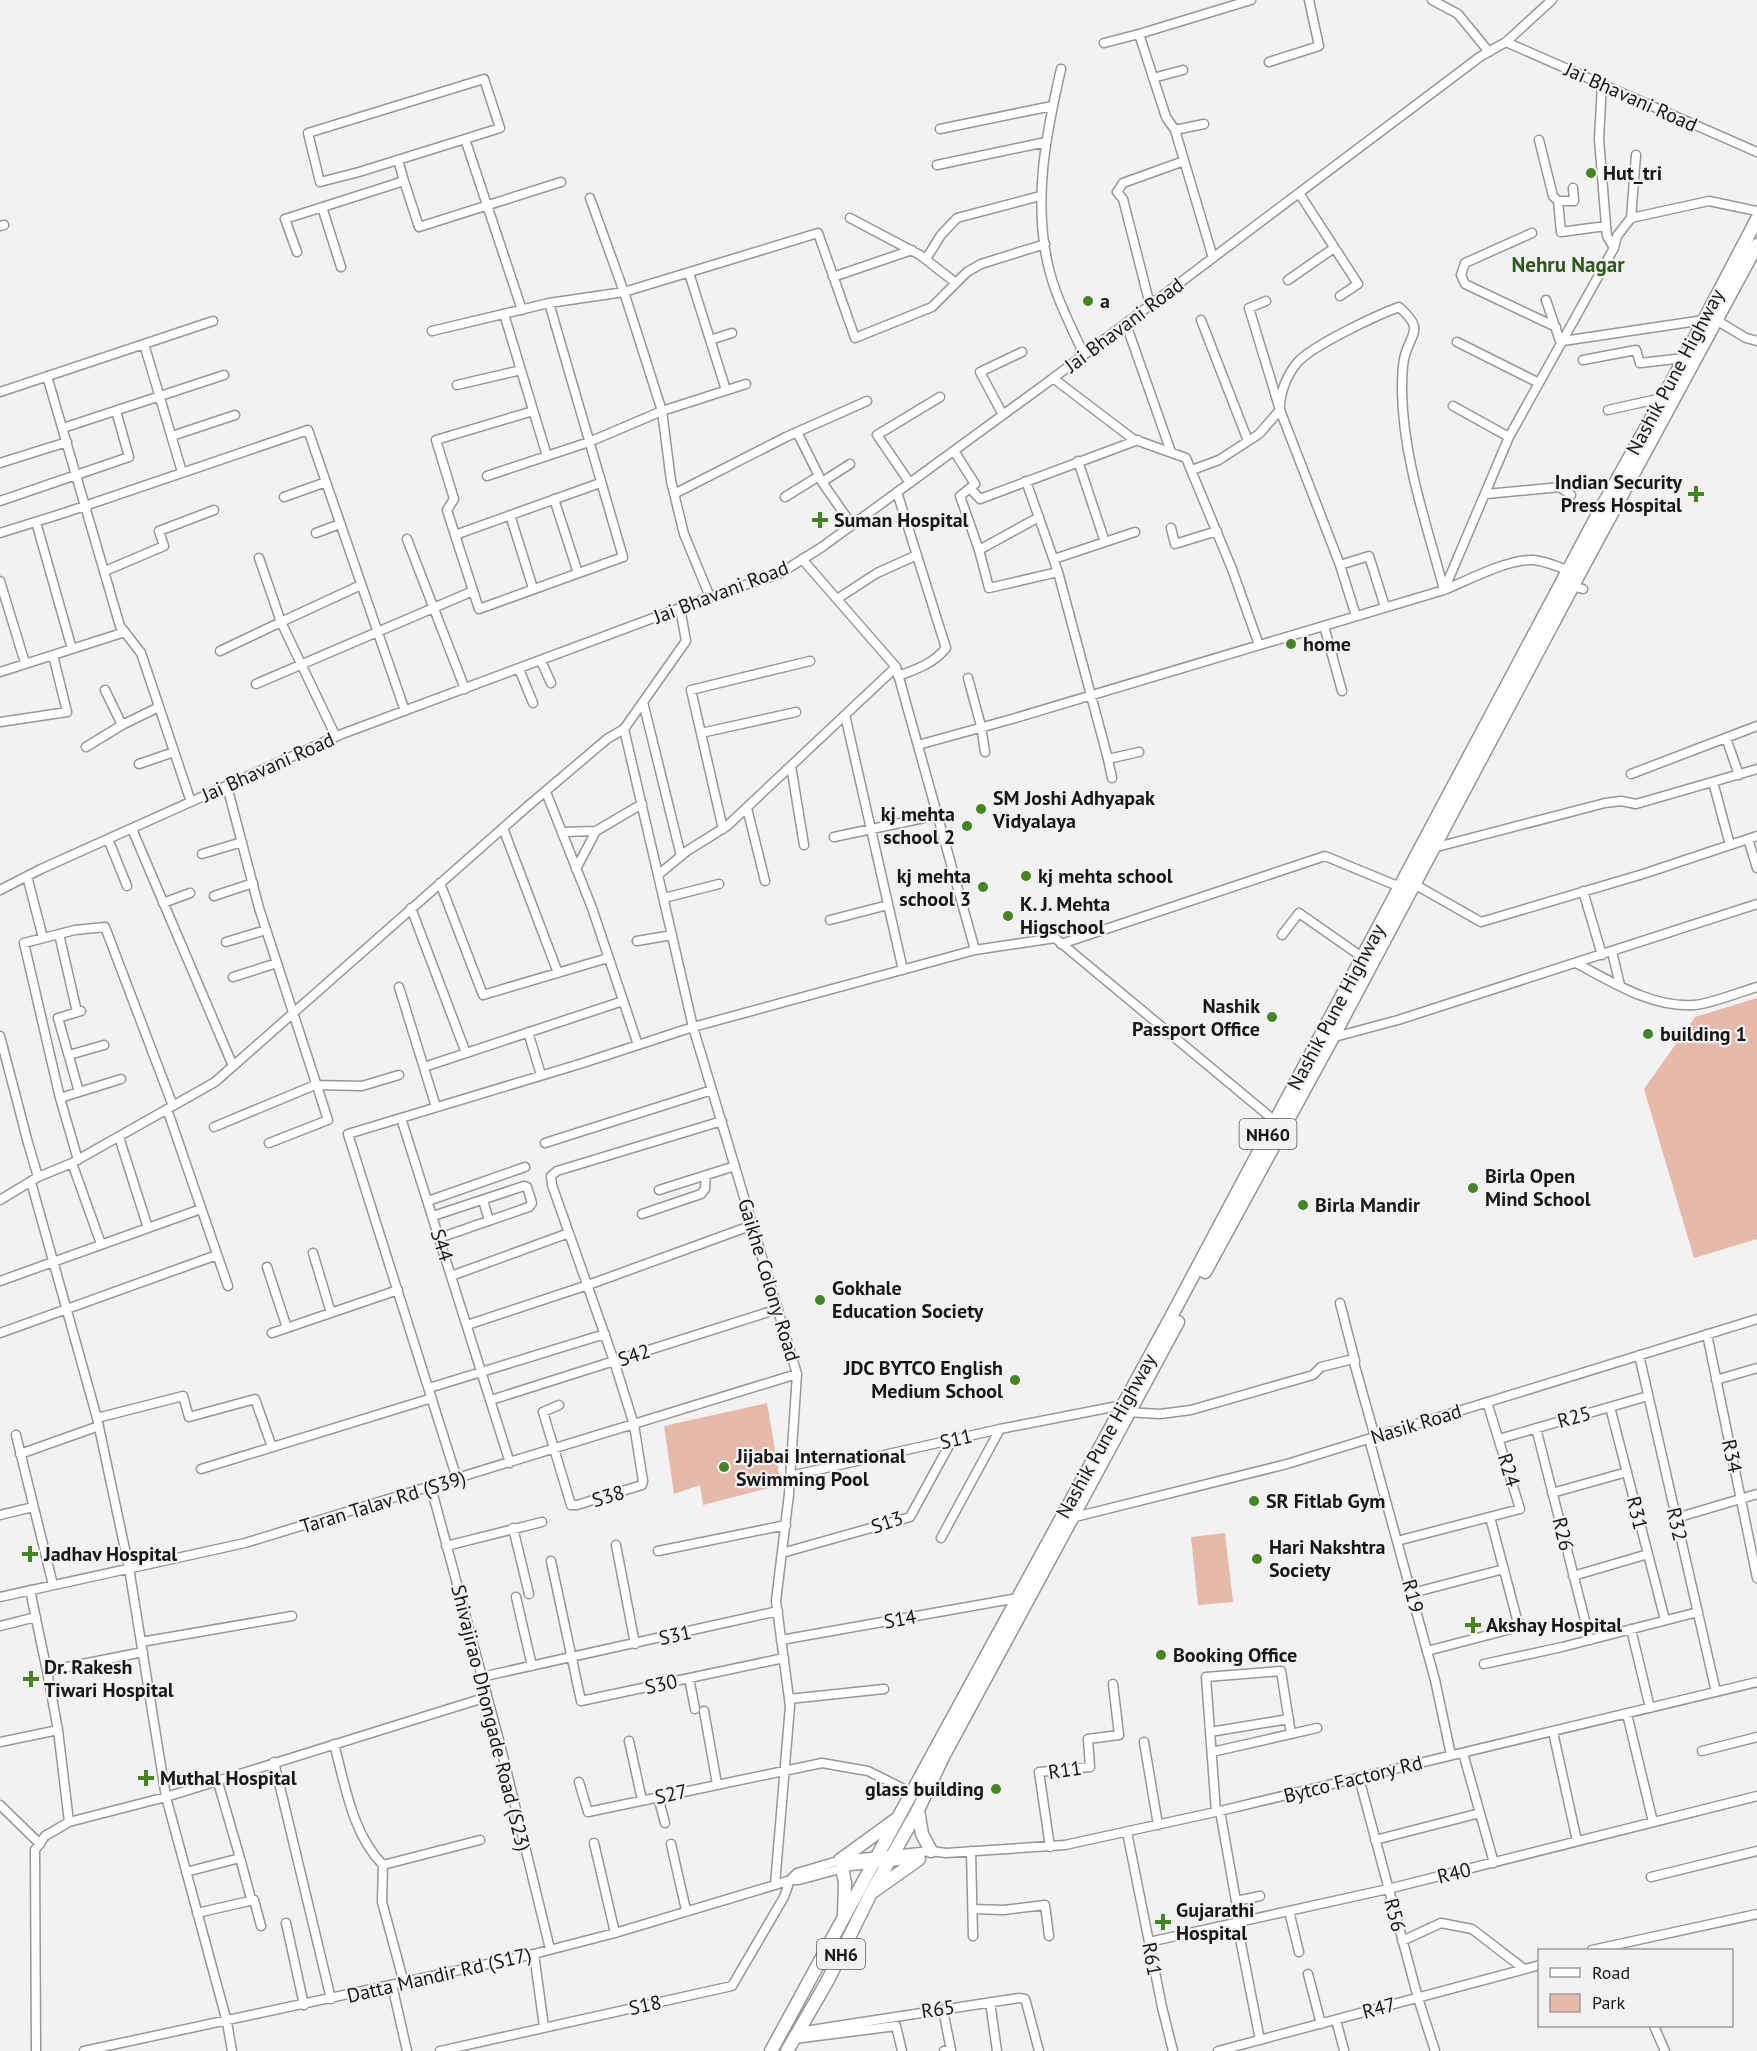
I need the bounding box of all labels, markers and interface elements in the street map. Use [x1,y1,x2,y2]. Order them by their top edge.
street label: Jai Bhavani Road [1560,56,1701,138]
place label: Hut_tri [1603,160,1662,186]
marker: Hut_tri [1584,166,1598,180]
district label: Nehru Nagar [1511,251,1625,278]
street label: Jai Bhavani Road [1058,272,1189,379]
street label: Nashik Pune Highway [1620,284,1730,460]
place label: a [1100,288,1110,314]
marker: a [1081,294,1095,308]
place label: Indian Security Press Hospital [1555,469,1682,518]
marker: Indian Security Press Hospital [1687,485,1705,503]
place label: Suman Hospital [834,507,969,533]
marker: Suman Hospital [811,511,829,529]
street label: Jai Bhavani Road [649,554,792,630]
place label: home [1303,631,1351,657]
marker: home [1284,637,1298,651]
street label: Jai Bhavani Road [197,726,338,808]
place label: SM Joshi Adhyapak Vidyalaya [992,785,1155,834]
place label: kj mehta school 2 [881,801,955,850]
marker: SM Joshi Adhyapak Vidyalaya [974,802,988,816]
marker: kj mehta school 2 [960,819,974,833]
place label: kj mehta school 3 [897,863,971,912]
place label: kj mehta school [1038,863,1173,889]
marker: kj mehta school [1019,869,1033,883]
marker: kj mehta school 3 [976,880,990,894]
place label: K. J. Mehta Higschool [1020,891,1110,940]
marker: K. J. Mehta Higschool [1001,909,1015,923]
street label: Nashik Pune Highway [1281,919,1391,1095]
place label: Nashik Passport Office [1132,993,1260,1042]
marker: Nashik Passport Office [1265,1010,1279,1024]
place label: building 1 [1660,1021,1747,1047]
marker: building 1 [1641,1027,1655,1041]
road number: NH60 [1240,1119,1296,1149]
place label: Birla Open Mind School [1485,1163,1591,1212]
marker: Birla Open Mind School [1466,1181,1480,1195]
place label: Birla Mandir [1315,1192,1420,1218]
street label: Gaikhe Colony Road [732,1196,806,1364]
marker: Birla Mandir [1296,1198,1310,1212]
street label: S44 [425,1226,459,1265]
place label: Gokhale Education Society [832,1275,984,1324]
marker: Gokhale Education Society [813,1293,827,1307]
street label: S42 [615,1338,653,1372]
street label: Nashik Pune Highway [1050,1348,1162,1523]
place label: JDC BYTCO English Medium School [843,1355,1003,1404]
marker: JDC BYTCO English Medium School [1008,1373,1022,1387]
street label: Nasik Road [1367,1398,1465,1450]
street label: R25 [1554,1400,1594,1434]
street label: S11 [937,1423,975,1455]
street label: R34 [1716,1437,1748,1475]
place label: Jijabai International Swimming Pool [735,1443,906,1492]
street label: R24 [1492,1450,1526,1490]
marker: Jijabai International Swimming Pool [717,1460,731,1474]
street label: Taran Talav Rd (S39) [297,1464,469,1540]
street label: S38 [589,1479,627,1513]
place label: SR Fitlab Gym [1266,1488,1385,1514]
marker: SR Fitlab Gym [1247,1494,1261,1508]
street label: R31 [1620,1494,1654,1532]
street label: S13 [867,1504,907,1540]
street label: R32 [1661,1505,1693,1543]
street label: R26 [1546,1515,1580,1553]
place label: Hari Nakshtra Society [1269,1534,1386,1583]
place label: Jadhav Hospital [43,1541,177,1567]
marker: Jadhav Hospital [21,1545,39,1563]
marker: Hari Nakshtra Society [1250,1552,1264,1566]
street label: R19 [1396,1576,1430,1616]
street label: Shivajirao Dhongade Road (S23) [445,1582,537,1854]
street label: S14 [882,1603,918,1635]
place label: Akshay Hospital [1486,1612,1622,1638]
marker: Akshay Hospital [1464,1616,1482,1634]
street label: S31 [656,1619,694,1651]
place label: Booking Office [1173,1642,1297,1668]
marker: Booking Office [1154,1648,1168,1662]
place label: Dr. Rakesh Tiwari Hospital [44,1654,174,1703]
street label: S30 [642,1668,680,1700]
marker: Dr. Rakesh Tiwari Hospital [22,1670,40,1688]
street label: Bytco Factory Rd [1281,1749,1425,1809]
street label: R11 [1047,1755,1083,1785]
place label: Muthal Hospital [160,1765,297,1791]
marker: Muthal Hospital [137,1769,155,1787]
place label: glass building [865,1776,984,1802]
street label: S27 [652,1778,690,1810]
marker: glass building [989,1782,1003,1796]
street label: R40 [1435,1856,1474,1890]
street label: R56 [1378,1895,1412,1935]
place label: Gujarathi Hospital [1176,1897,1254,1946]
marker: Gujarathi Hospital [1154,1913,1172,1931]
road number: NH6 [817,1939,865,1969]
street label: R61 [1136,1940,1168,1978]
street label: Datta Mandir Rd (S17) [344,1941,534,2009]
legend [1538,1949,1733,2027]
text: Road [1592,1961,1630,1984]
street label: S18 [626,1989,664,2021]
street label: R47 [1359,1991,1399,2025]
text: Park [1592,1991,1625,2014]
street label: R65 [920,1994,956,2024]

